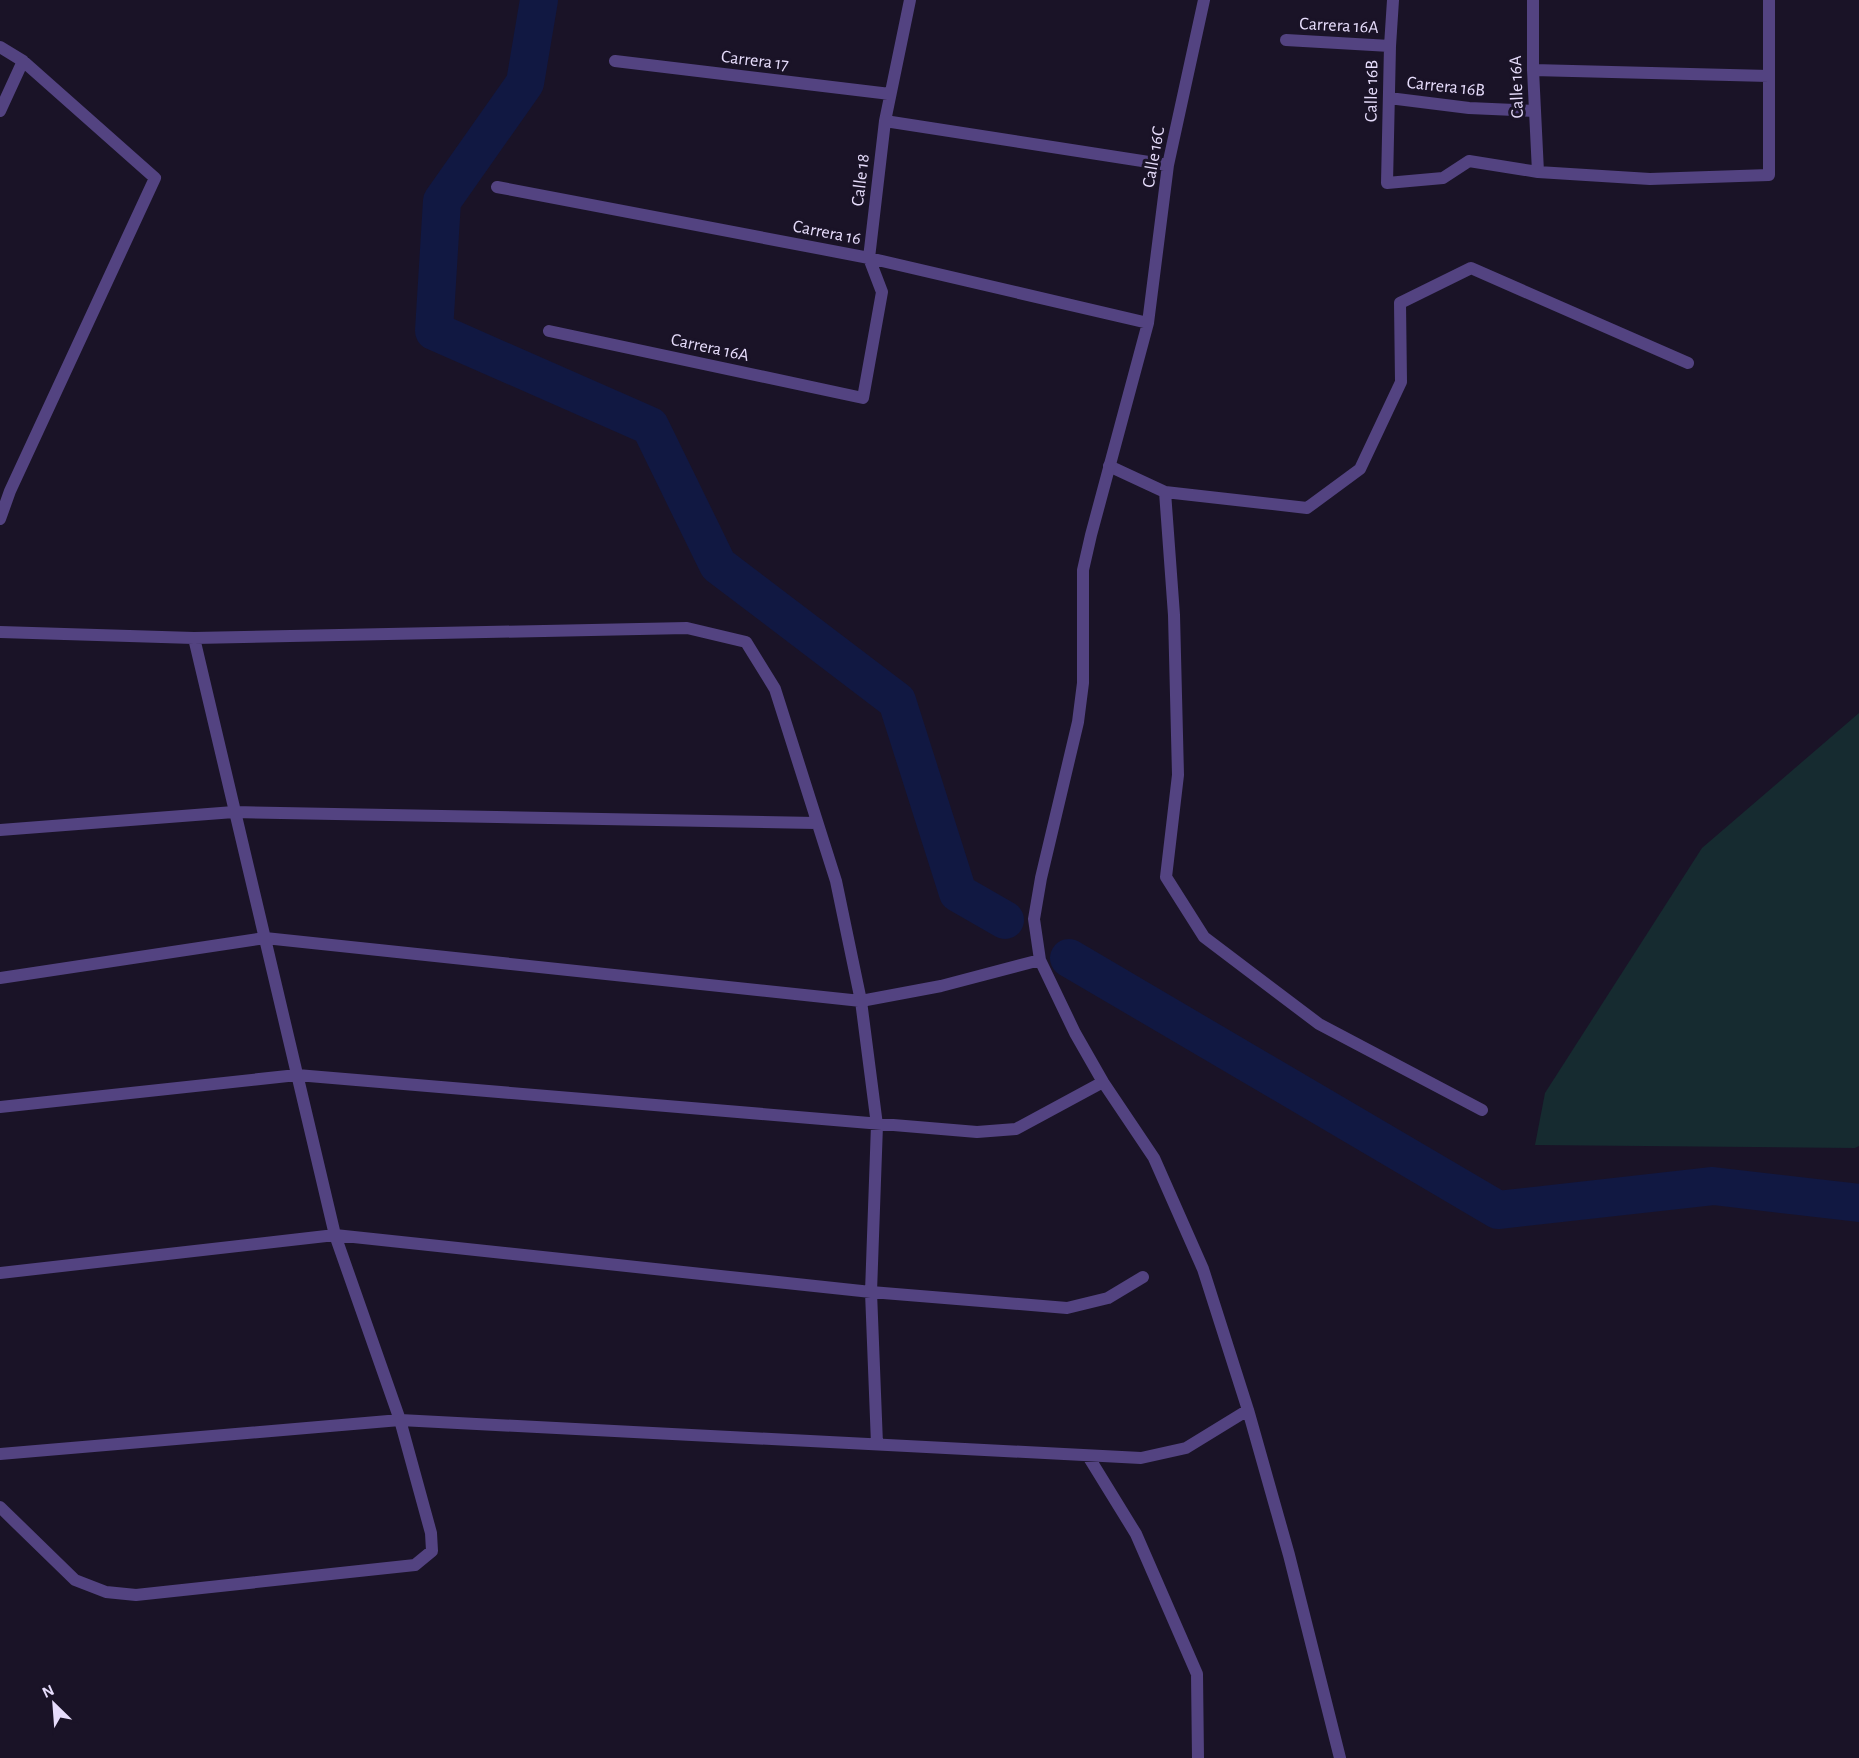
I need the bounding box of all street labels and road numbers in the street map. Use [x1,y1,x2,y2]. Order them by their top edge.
street label: Carrera 16A [1299,15,1380,37]
street label: Carrera 17 [720,48,790,74]
street label: Calle 16A [1507,55,1527,119]
street label: Calle 16B [1362,60,1382,122]
street label: Carrera 16B [1406,74,1486,100]
street label: Calle 16C [1140,125,1168,189]
street label: Calle 18 [849,153,873,207]
street label: Carrera 16 [791,218,862,248]
street label: Carrera 16A [669,331,751,365]

